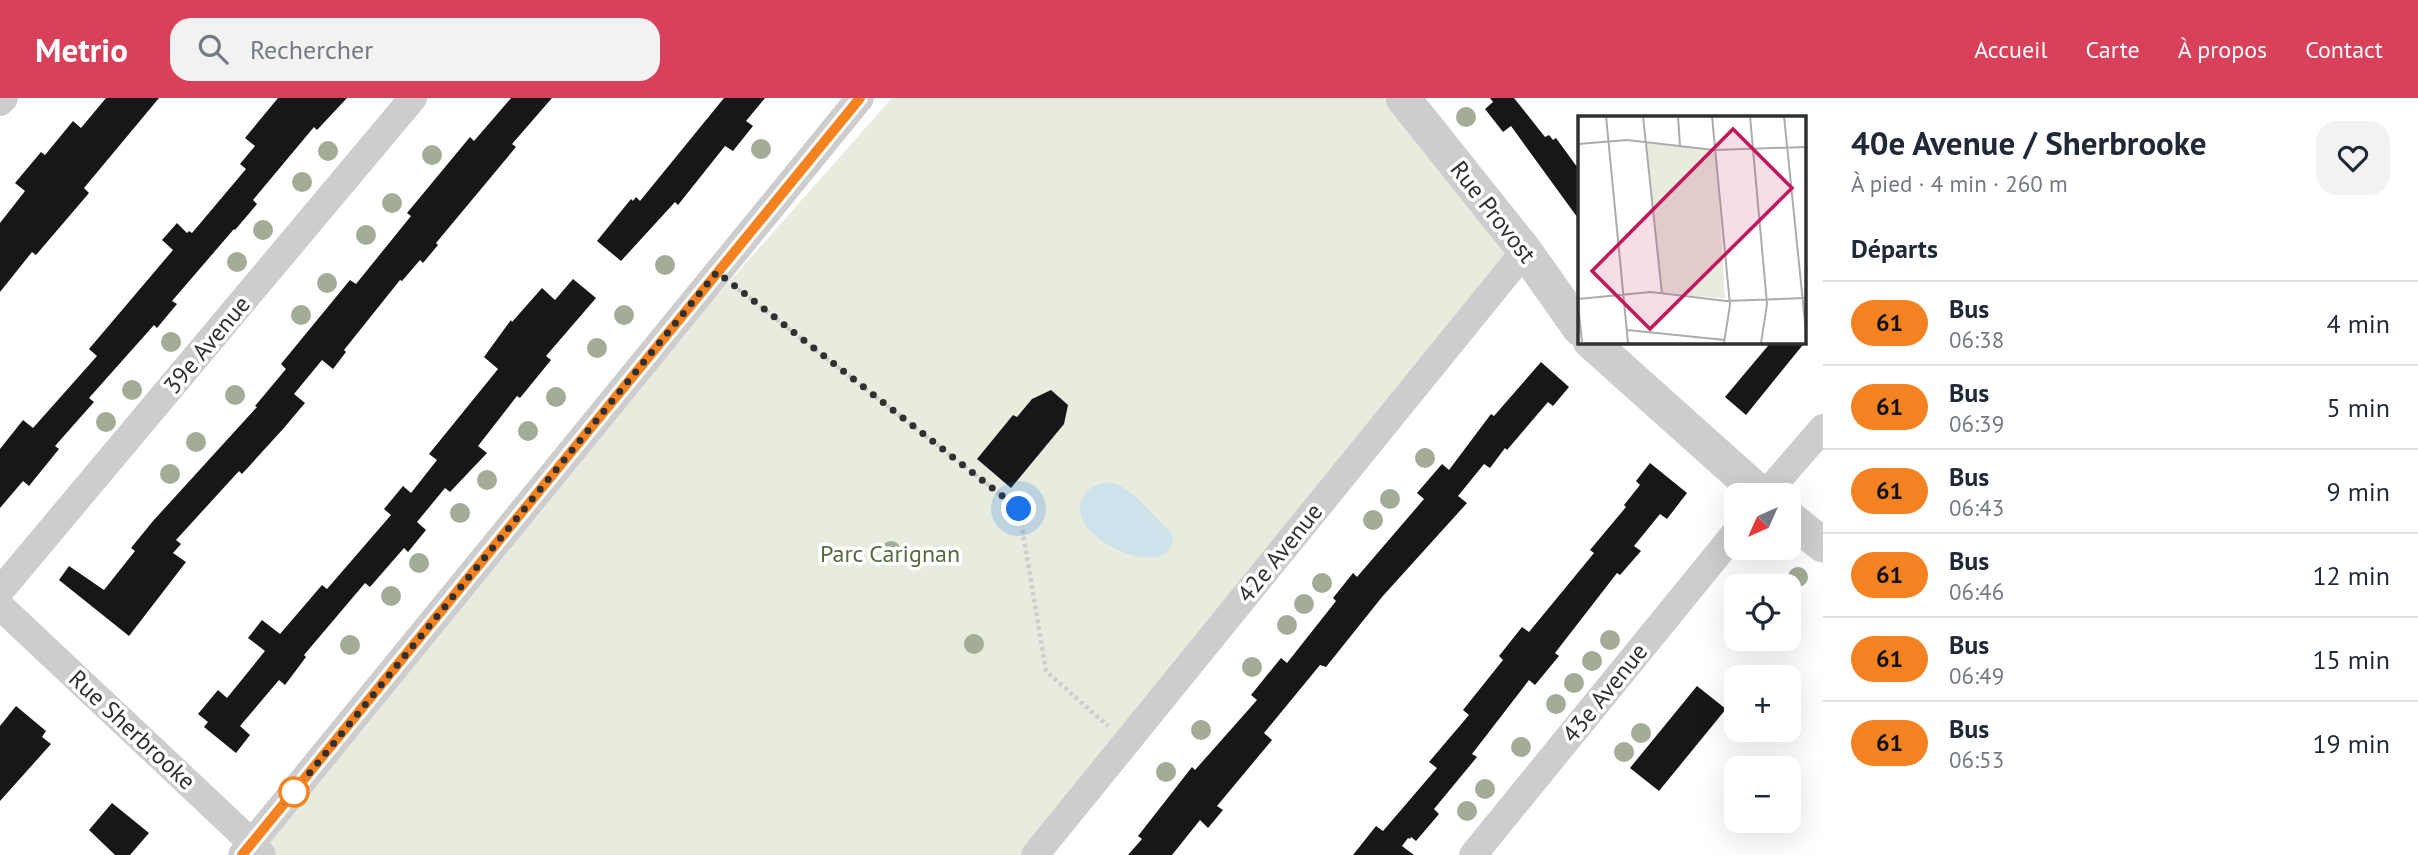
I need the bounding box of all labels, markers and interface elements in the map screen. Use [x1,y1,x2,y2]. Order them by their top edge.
search box [170,18,660,81]
text: Metrio [35,28,128,71]
icon: search [194,30,232,68]
text: Rechercher [250,33,373,66]
text: Accueil [1974,34,2048,65]
text: Carte [2086,34,2140,65]
text: À propos [2178,34,2267,65]
text: Contact [2305,34,2383,65]
inset map [1578,116,1806,343]
text: 40e Avenue / Sherbrooke [1851,121,2206,164]
button: heart [2316,121,2390,195]
street label: Rue Provost [1444,154,1543,269]
text: À pied · 4 min · 260 m [1851,169,2068,198]
text: Départs [1851,232,1938,265]
street label: 39e Avenue [157,289,257,400]
text: Bus [1949,292,1989,325]
text: 61 [1876,307,1903,338]
text: 4 min [2327,307,2390,340]
text: 06:38 [1949,325,2004,354]
text: Bus [1949,376,1989,409]
text: 61 [1876,391,1903,422]
text: 5 min [2327,391,2390,424]
text: 06:39 [1949,409,2004,438]
text: Bus [1949,460,1989,493]
text: 61 [1876,475,1903,506]
text: 9 min [2327,475,2390,508]
north arrow [1724,483,1801,560]
map controls [1724,483,1801,833]
your location [1001,491,1036,526]
text: 06:43 [1949,493,2004,522]
street label: 42e Avenue [1230,497,1329,609]
park label: Parc Carignan [820,538,960,569]
text: Bus [1949,544,1989,577]
text: 61 [1876,559,1903,590]
text: 12 min [2312,559,2390,592]
button: locate [1724,574,1801,651]
text: 06:46 [1949,577,2004,606]
text: Bus [1949,628,1989,661]
street label: 43e Avenue [1555,637,1654,749]
text: 61 [1876,643,1903,674]
text: 15 min [2312,643,2390,676]
text: 06:49 [1949,661,2004,690]
street label: Rue Sherbrooke [63,663,202,796]
button: + [1724,665,1801,742]
text: Bus [1949,712,1989,745]
text: 61 [1876,727,1903,758]
text: 19 min [2312,727,2390,760]
text: 06:53 [1949,745,2004,774]
button: − [1724,756,1801,833]
unlabelled marker [279,777,309,807]

